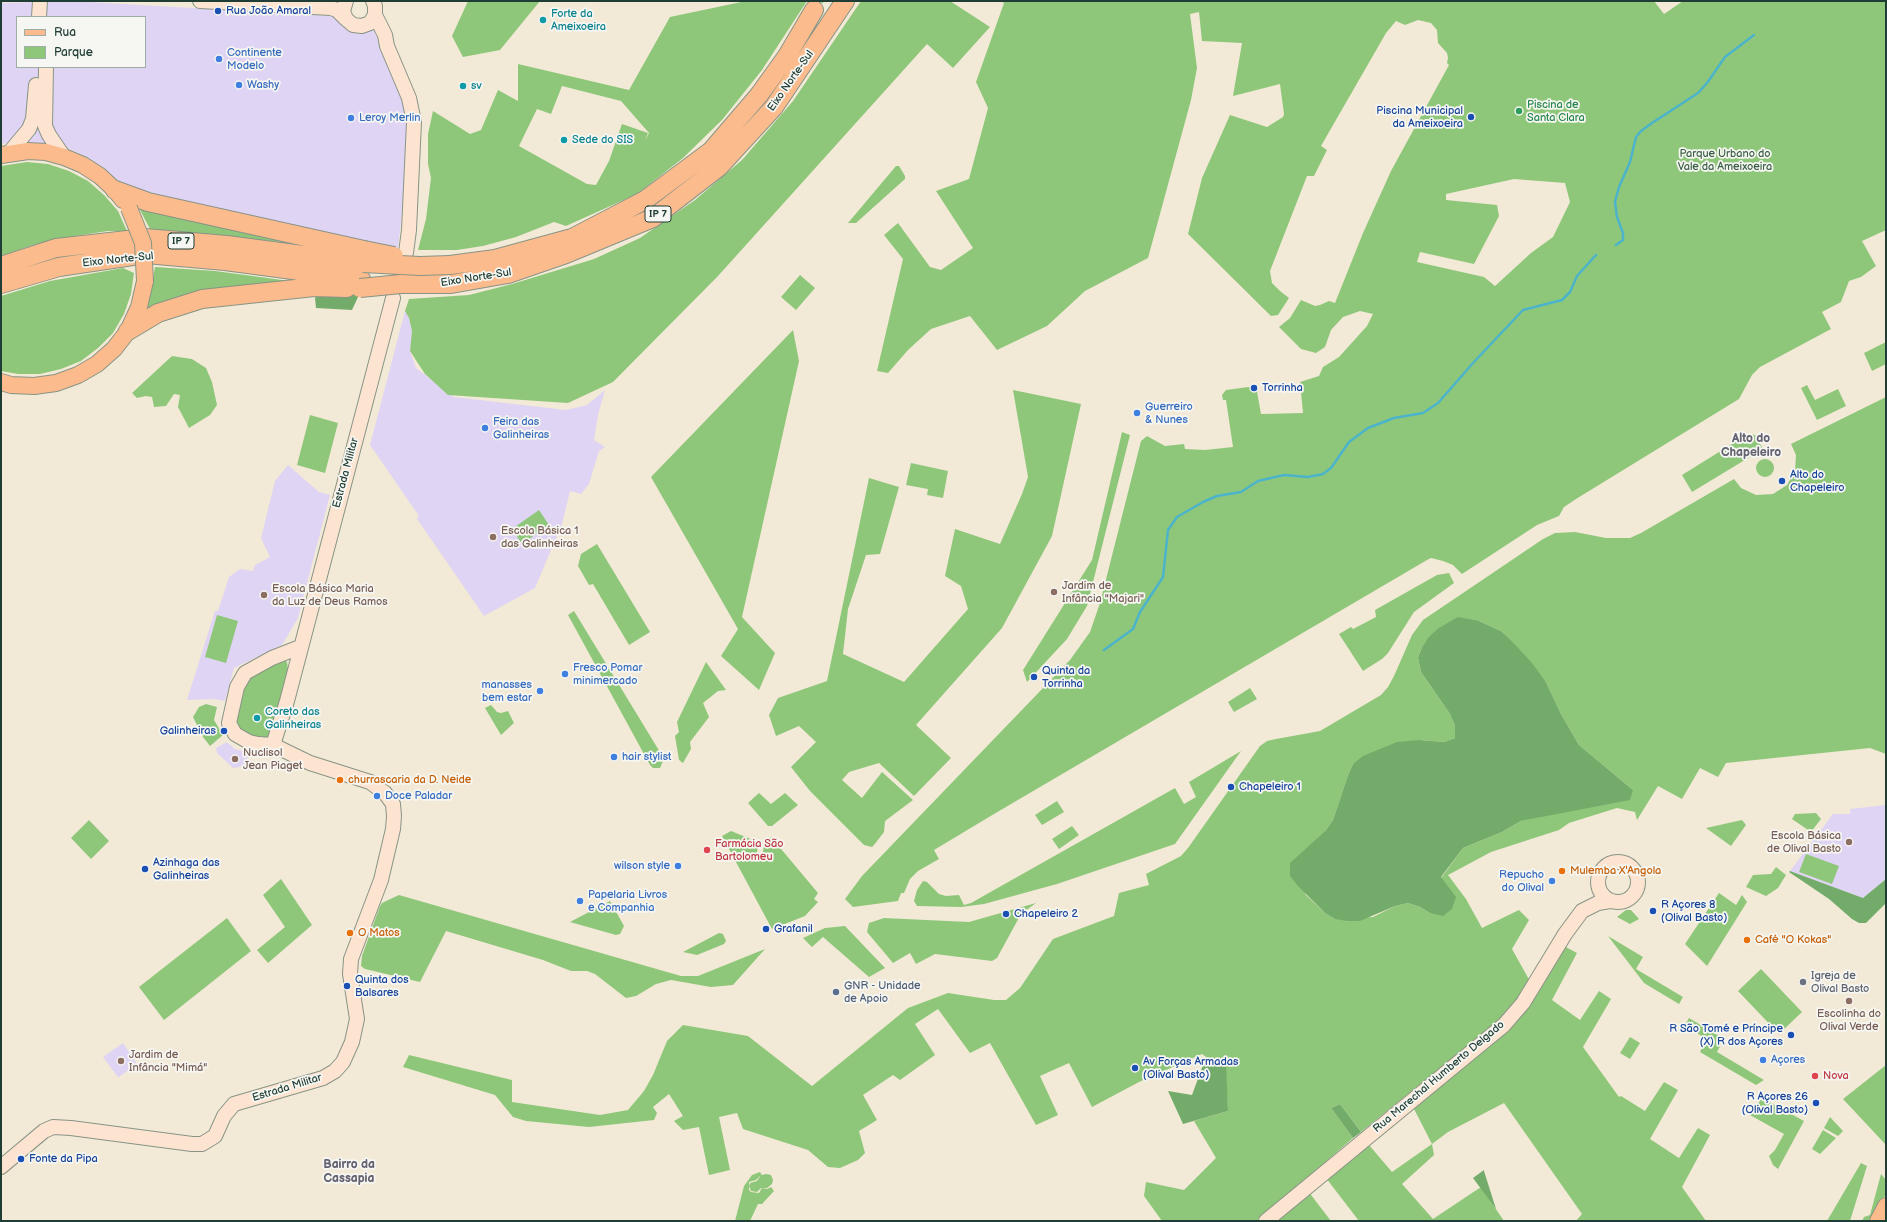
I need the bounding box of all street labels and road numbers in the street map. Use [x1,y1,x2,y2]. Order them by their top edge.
street label: Eixo Norte-Sul [765,48,817,114]
road number: IP 7 [645,206,671,222]
road number: IP 7 [168,233,194,249]
street label: Eixo Norte-Sul [82,250,154,270]
street label: Eixo Norte-Sul [440,266,512,290]
street label: Estrada Militar [330,437,362,509]
street label: Rua Marechal Humberto Delgado [1371,1018,1507,1136]
street label: Estrada Militar [251,1071,323,1105]

